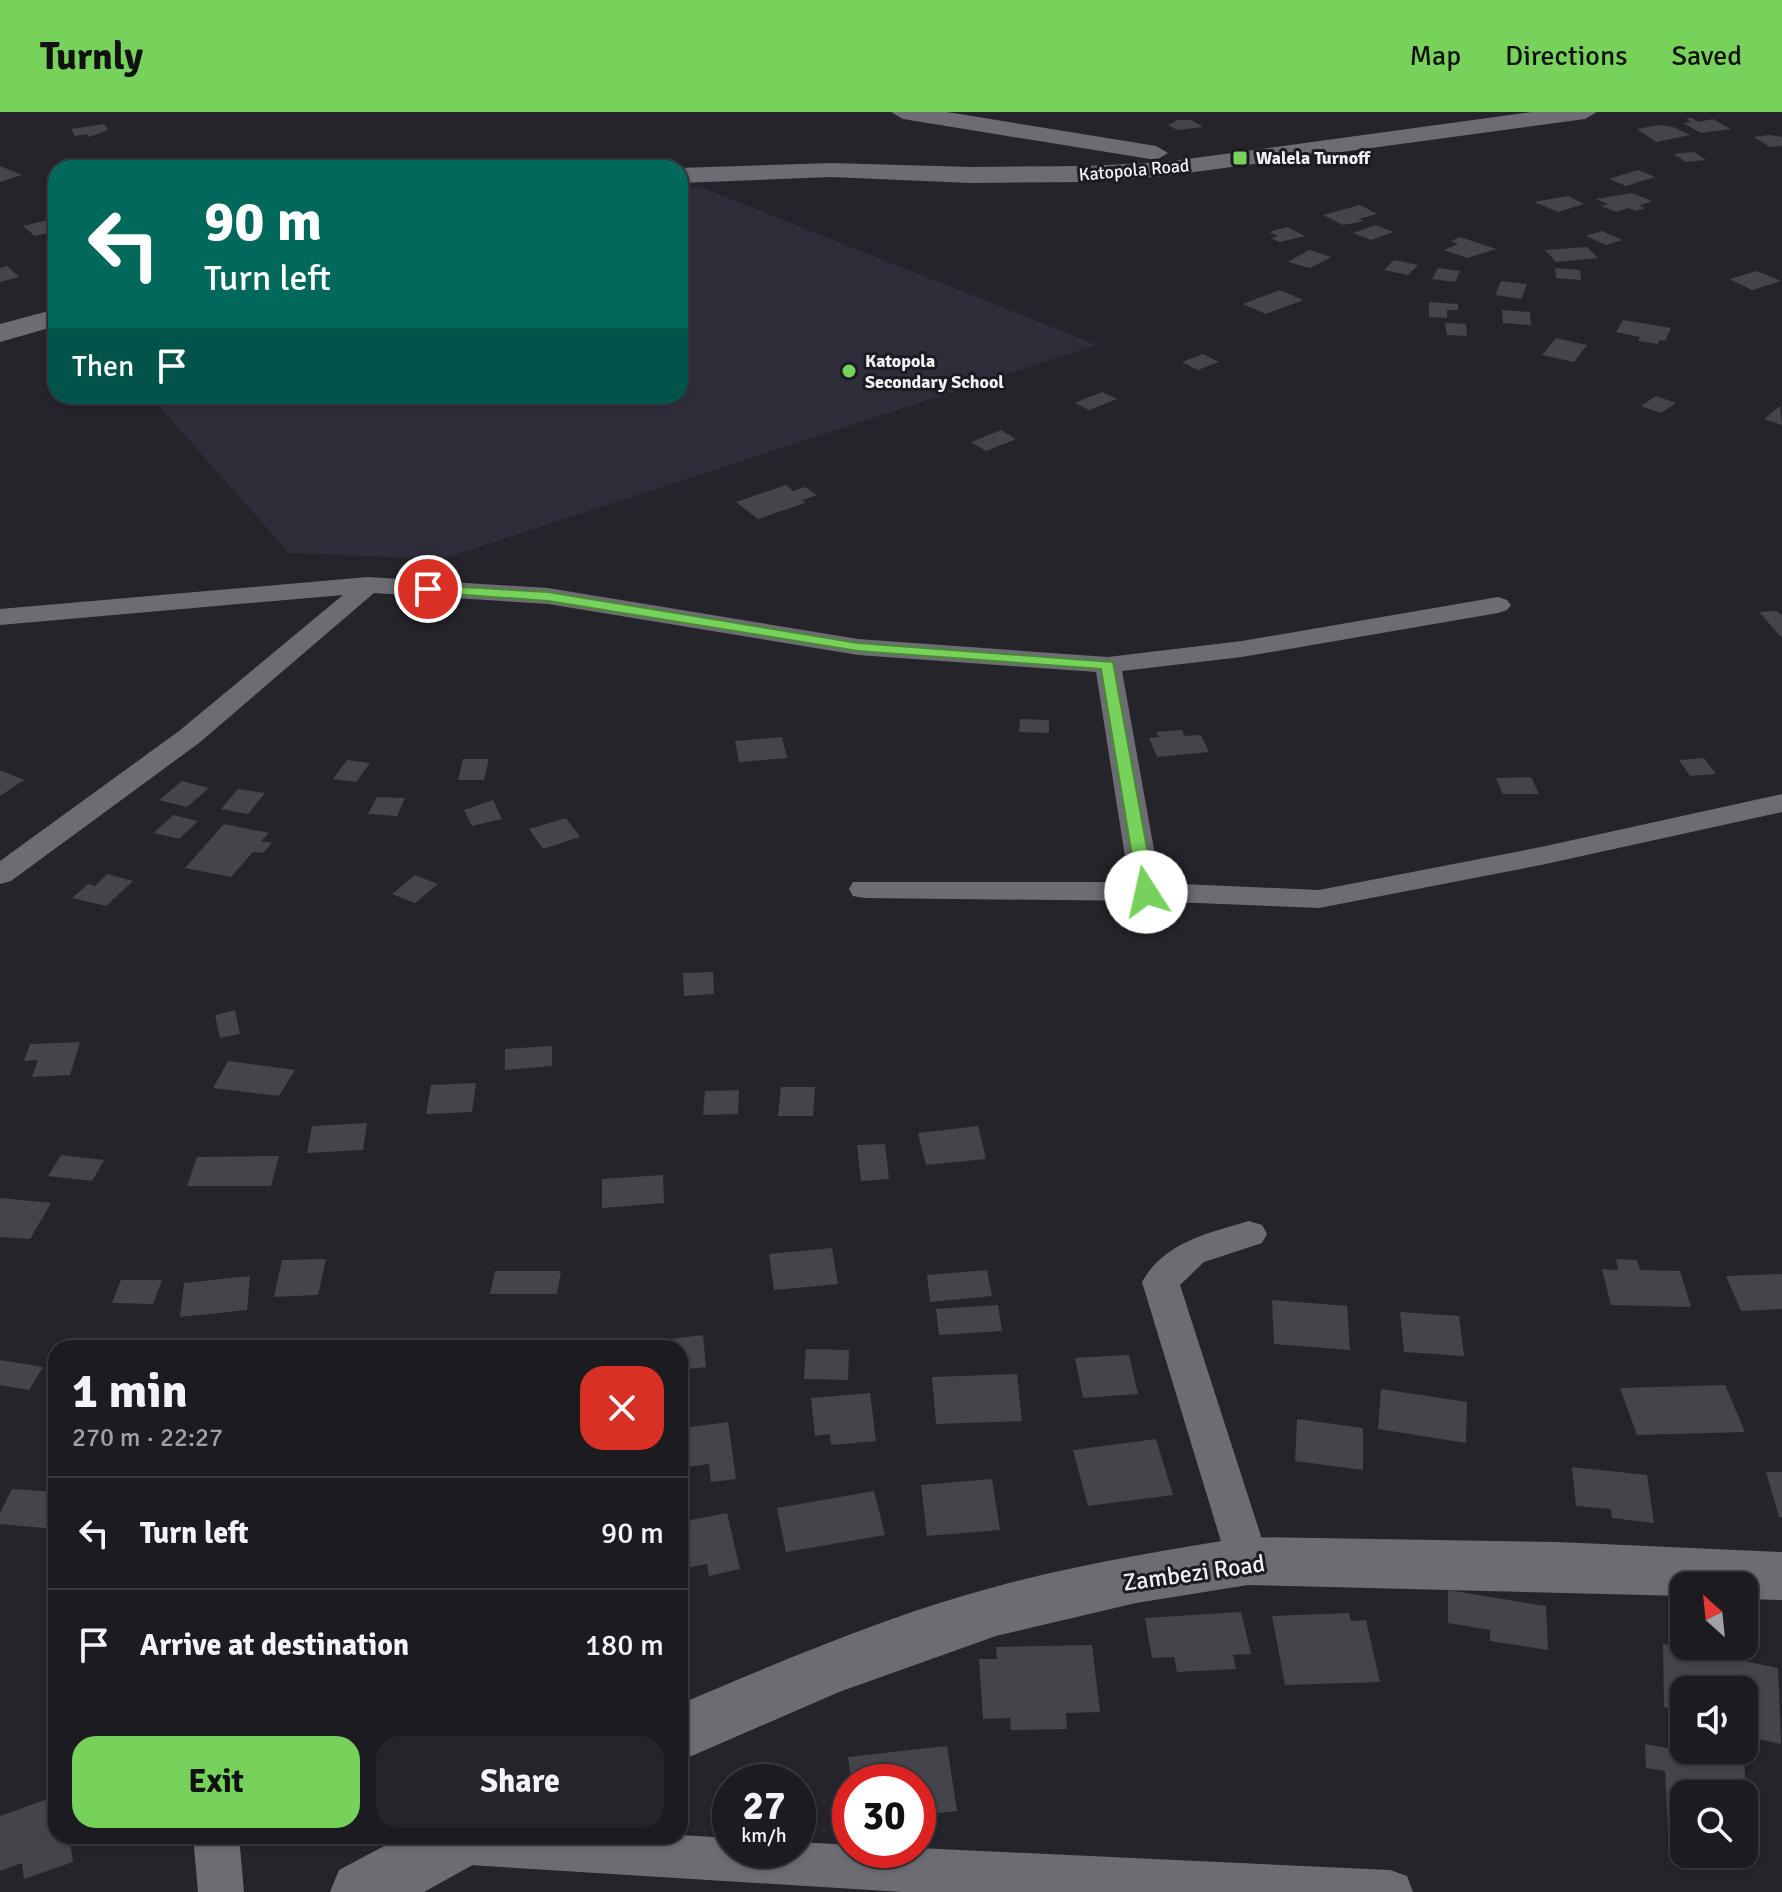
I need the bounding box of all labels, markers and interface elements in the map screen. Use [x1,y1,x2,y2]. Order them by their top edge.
text: Turnly [40,33,143,80]
text: Map [1409,39,1461,73]
text: Directions [1505,39,1627,73]
text: Saved [1671,39,1742,73]
place label: Walela Turnoff [1256,147,1371,169]
marker: Walela Turnoff [1231,149,1249,167]
street label: Katopola Road [1078,154,1190,186]
text: 90 m [204,187,322,256]
icon: left [72,192,176,296]
text: Turn left [204,256,331,301]
icon: arrive [150,344,194,388]
text: Then [72,348,134,385]
place label: Katopola Secondary School [865,350,1004,393]
marker: Katopola Secondary School [840,362,858,380]
pin [394,555,462,623]
icon: arrive [406,567,450,611]
position arrow [1104,850,1188,934]
text: 1 min [72,1362,188,1421]
button: close [580,1366,664,1450]
text: 270 m · 22:27 [72,1422,223,1454]
icon: left [72,1511,116,1555]
text: Turn left [140,1515,249,1552]
text: 90 m [601,1515,664,1552]
street label: Zambezi Road [1121,1548,1267,1598]
north arrow [1670,1572,1758,1660]
map controls [1670,1572,1758,1868]
icon: arrive [72,1623,116,1667]
text: Arrive at destination [140,1627,409,1664]
text: 180 m [585,1627,664,1664]
button: sound [1670,1676,1758,1764]
button: Exit [72,1736,360,1828]
button: Share [376,1736,664,1828]
speed limit sign: 30 [832,1764,936,1868]
button: search [1670,1780,1758,1868]
text: 27 [742,1781,786,1831]
text: km/h [741,1823,787,1848]

